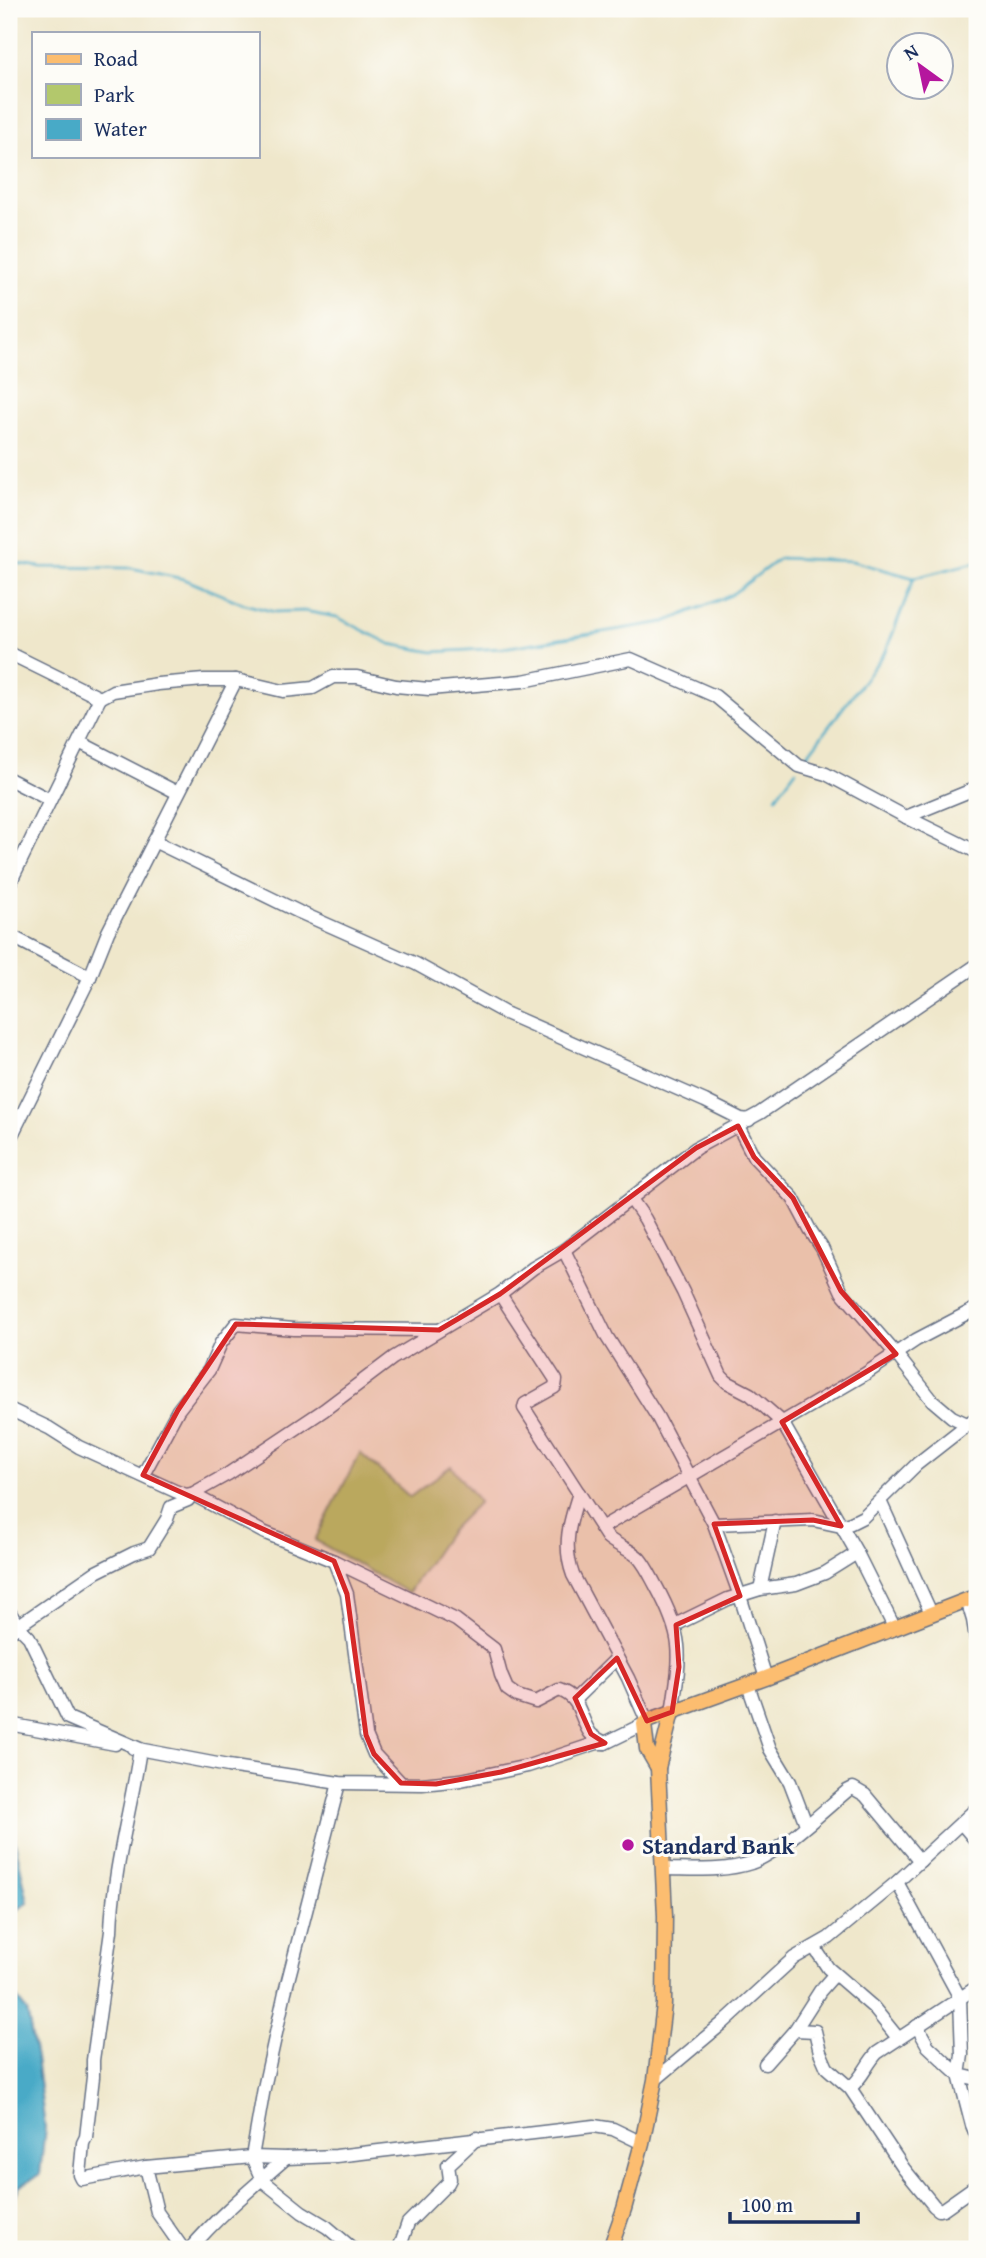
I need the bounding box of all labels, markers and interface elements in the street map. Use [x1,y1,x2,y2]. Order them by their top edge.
legend [32,32,259,158]
north arrow [884,32,954,102]
text: N [898,36,924,67]
text: Road [94,43,139,74]
text: Park [94,79,135,110]
text: Water [94,113,147,144]
place label: Standard Bank [642,1829,795,1862]
marker: Standard Bank [620,1837,636,1853]
scale bar [730,2181,858,2225]
text: 100 m [741,2189,793,2220]

